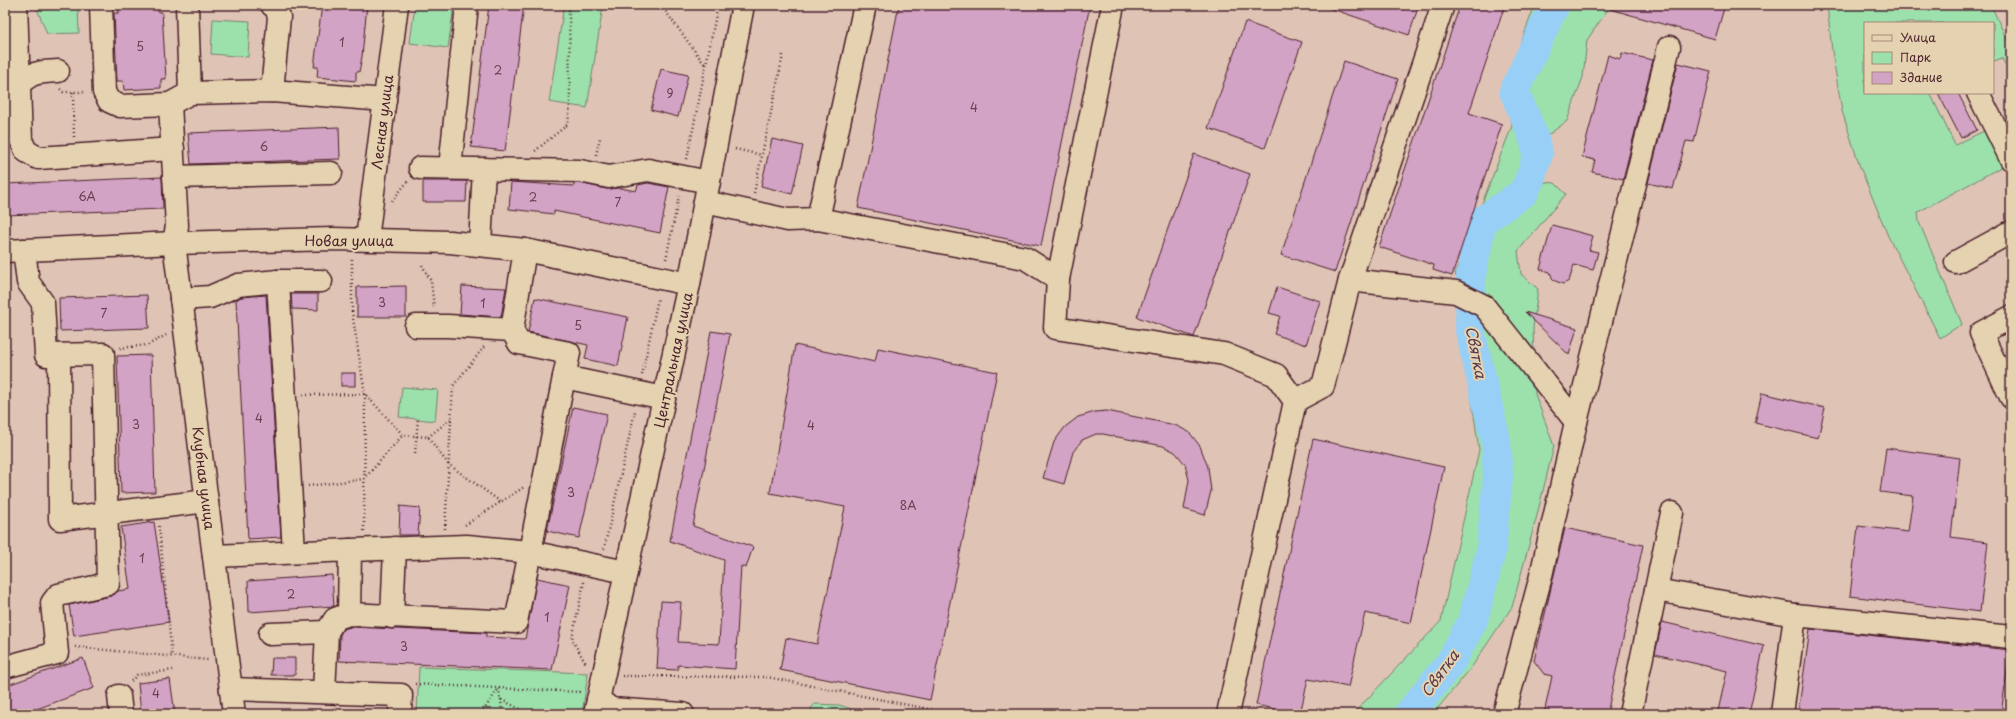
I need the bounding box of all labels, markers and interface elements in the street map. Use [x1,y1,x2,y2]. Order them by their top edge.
legend [1864,22,1994,94]
text: Улица [1900,28,1936,46]
house number: 1 [339,33,345,51]
house number: 5 [136,37,144,55]
text: Парк [1900,48,1932,66]
house number: 2 [494,61,502,79]
text: Здание [1900,68,1942,86]
street label: Лесная улица [366,73,398,171]
house number: 9 [666,84,674,102]
house number: 4 [970,98,978,116]
house number: 6 [260,137,268,155]
house number: 6А [78,187,96,205]
house number: 2 [529,188,537,206]
house number: 7 [615,193,622,211]
street label: Новая улица [304,230,394,251]
street label: Центральная улица [648,290,698,430]
house number: 3 [378,293,386,311]
house number: 1 [480,294,486,312]
house number: 7 [101,304,108,322]
house number: 5 [574,316,582,334]
water label: Святка [1461,324,1493,381]
house number: 4 [255,409,263,427]
house number: 3 [132,415,140,433]
house number: 4 [807,416,815,434]
street label: Клубная улица [187,425,221,531]
house number: 3 [567,483,575,501]
house number: 8А [900,496,916,514]
house number: 1 [139,549,145,567]
house number: 2 [287,585,295,603]
house number: 1 [544,608,550,626]
house number: 3 [400,637,408,655]
water label: Святка [1414,644,1464,701]
house number: 4 [152,684,160,702]

